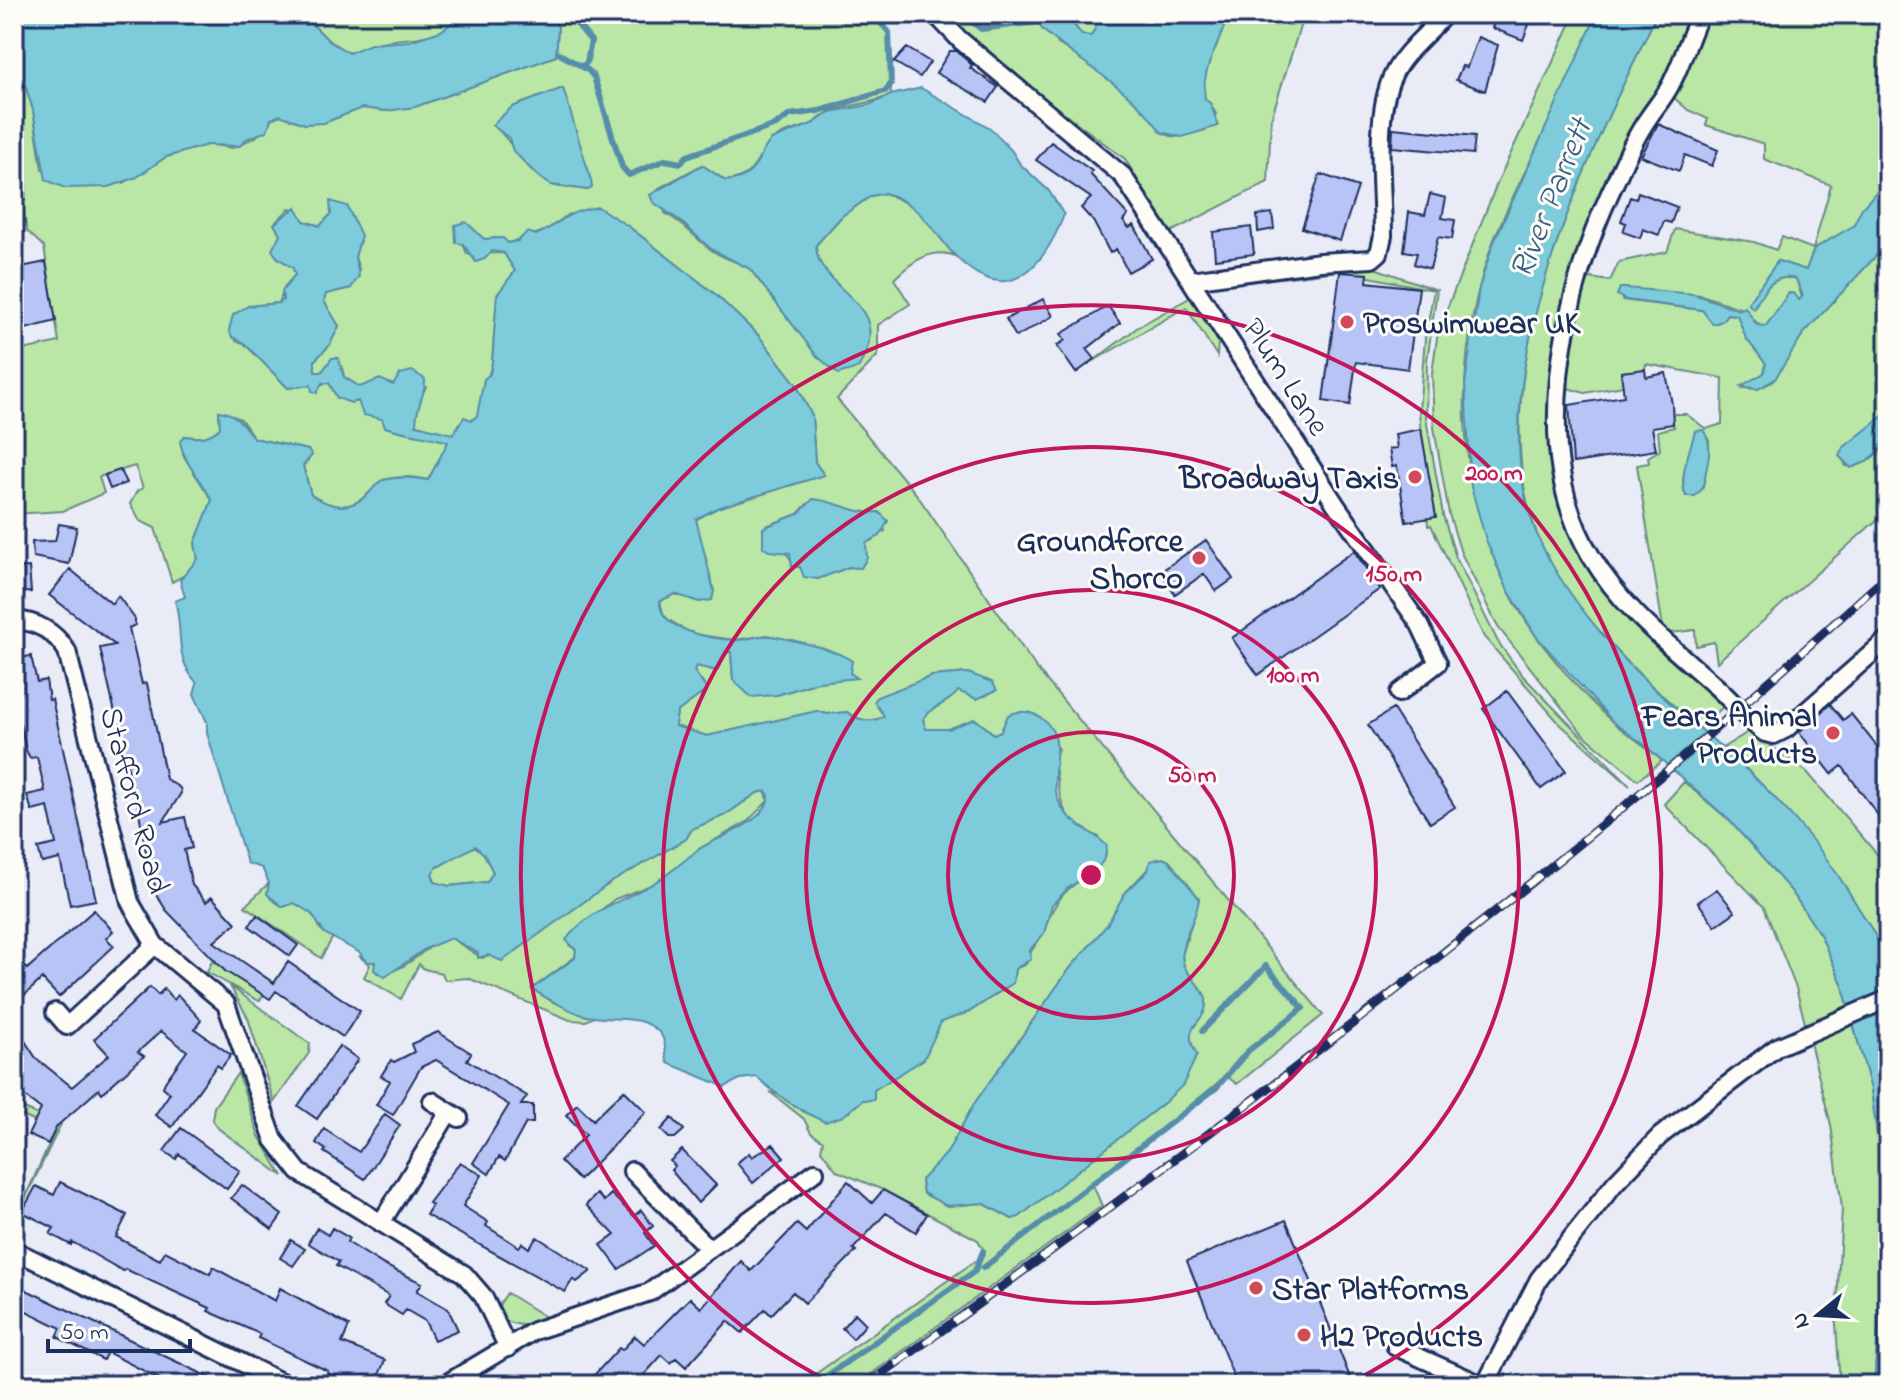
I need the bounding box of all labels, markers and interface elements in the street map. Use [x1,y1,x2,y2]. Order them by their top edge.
water label: River Parrett [1498,109,1609,287]
place label: Proswimwear UK [1363,302,1582,349]
street label: Plum Lane [1228,310,1340,447]
marker: Proswimwear UK [1338,313,1356,331]
place label: Broadway Taxis [1178,457,1399,505]
text: 200 m [1464,457,1523,492]
marker: Broadway Taxis [1406,468,1424,486]
place label: Groundforce Shorco [1016,520,1185,604]
marker: Groundforce Shorco [1190,549,1208,567]
text: 150 m [1366,558,1423,593]
text: 100 m [1267,659,1320,694]
place label: Fears Animal Products [1640,695,1817,779]
street label: Stafford Road [85,702,180,900]
marker: Fears Animal Products [1824,724,1842,742]
text: 50 m [1168,759,1217,794]
centre of rings [1077,861,1105,889]
place label: Star Platforms [1272,1268,1469,1315]
north arrow [1778,1275,1858,1355]
marker: Star Platforms [1247,1279,1265,1297]
scale bar [48,1303,190,1353]
text: N [1784,1308,1819,1332]
place label: H2 Products [1320,1315,1483,1362]
text: 50 m [60,1316,109,1351]
marker: H2 Products [1295,1326,1313,1344]

